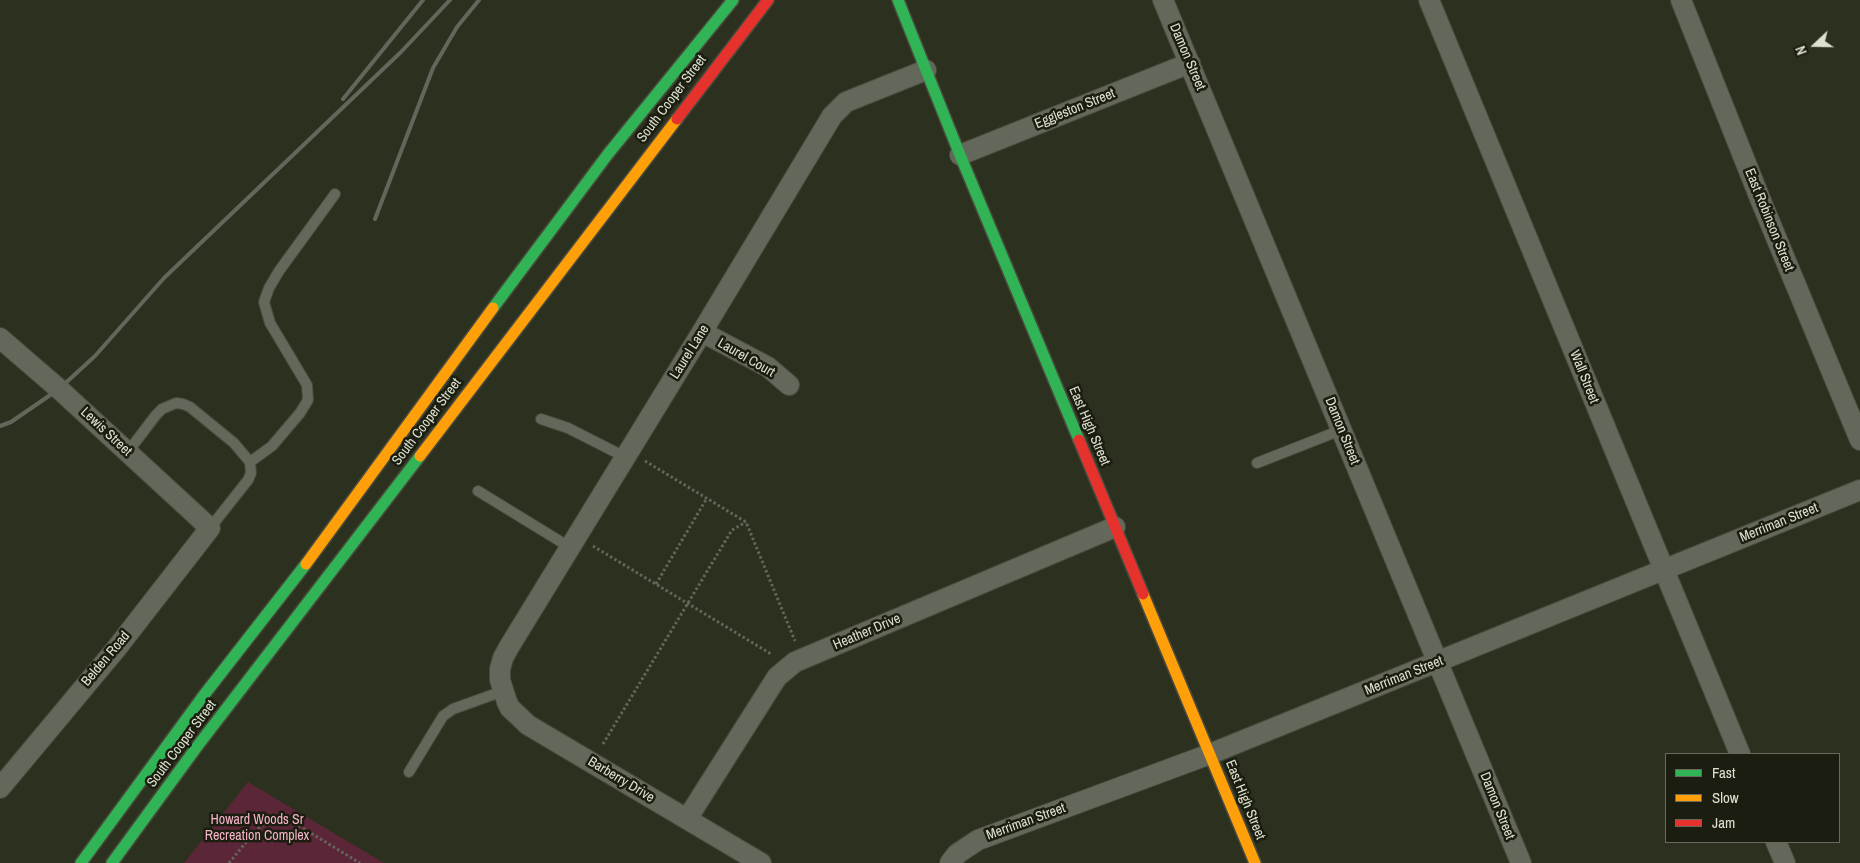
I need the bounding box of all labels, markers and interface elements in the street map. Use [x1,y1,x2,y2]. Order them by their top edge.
north arrow [1790,20,1840,70]
street label: Damon Street [1165,21,1209,93]
text: N [1791,43,1811,57]
street label: South Cooper Street [634,52,710,146]
street label: Eggleston Street [1033,85,1117,133]
street label: East Robinson Street [1741,166,1797,274]
street label: Laurel Lane [667,322,713,382]
street label: Laurel Court [714,335,778,381]
street label: Wall Street [1566,348,1602,406]
street label: South Cooper Street [389,375,465,469]
street label: East High Street [1065,384,1113,468]
street label: Damon Street [1321,395,1363,467]
street label: Lewis Street [77,404,135,460]
street label: Merriman Street [1737,500,1821,546]
street label: Heather Drive [831,610,903,654]
street label: Belden Road [78,628,134,690]
street label: Merriman Street [1362,653,1446,699]
street label: South Cooper Street [144,697,220,791]
legend [1665,753,1840,843]
street label: Barberry Drive [585,754,657,806]
street label: East High Street [1221,758,1269,842]
text: Fast [1712,762,1735,783]
street label: Damon Street [1476,770,1518,842]
text: Slow [1712,787,1739,808]
street label: Merriman Street [984,800,1068,844]
park label: Howard Woods Sr Recreation Complex [205,812,309,844]
text: Jam [1712,812,1735,833]

